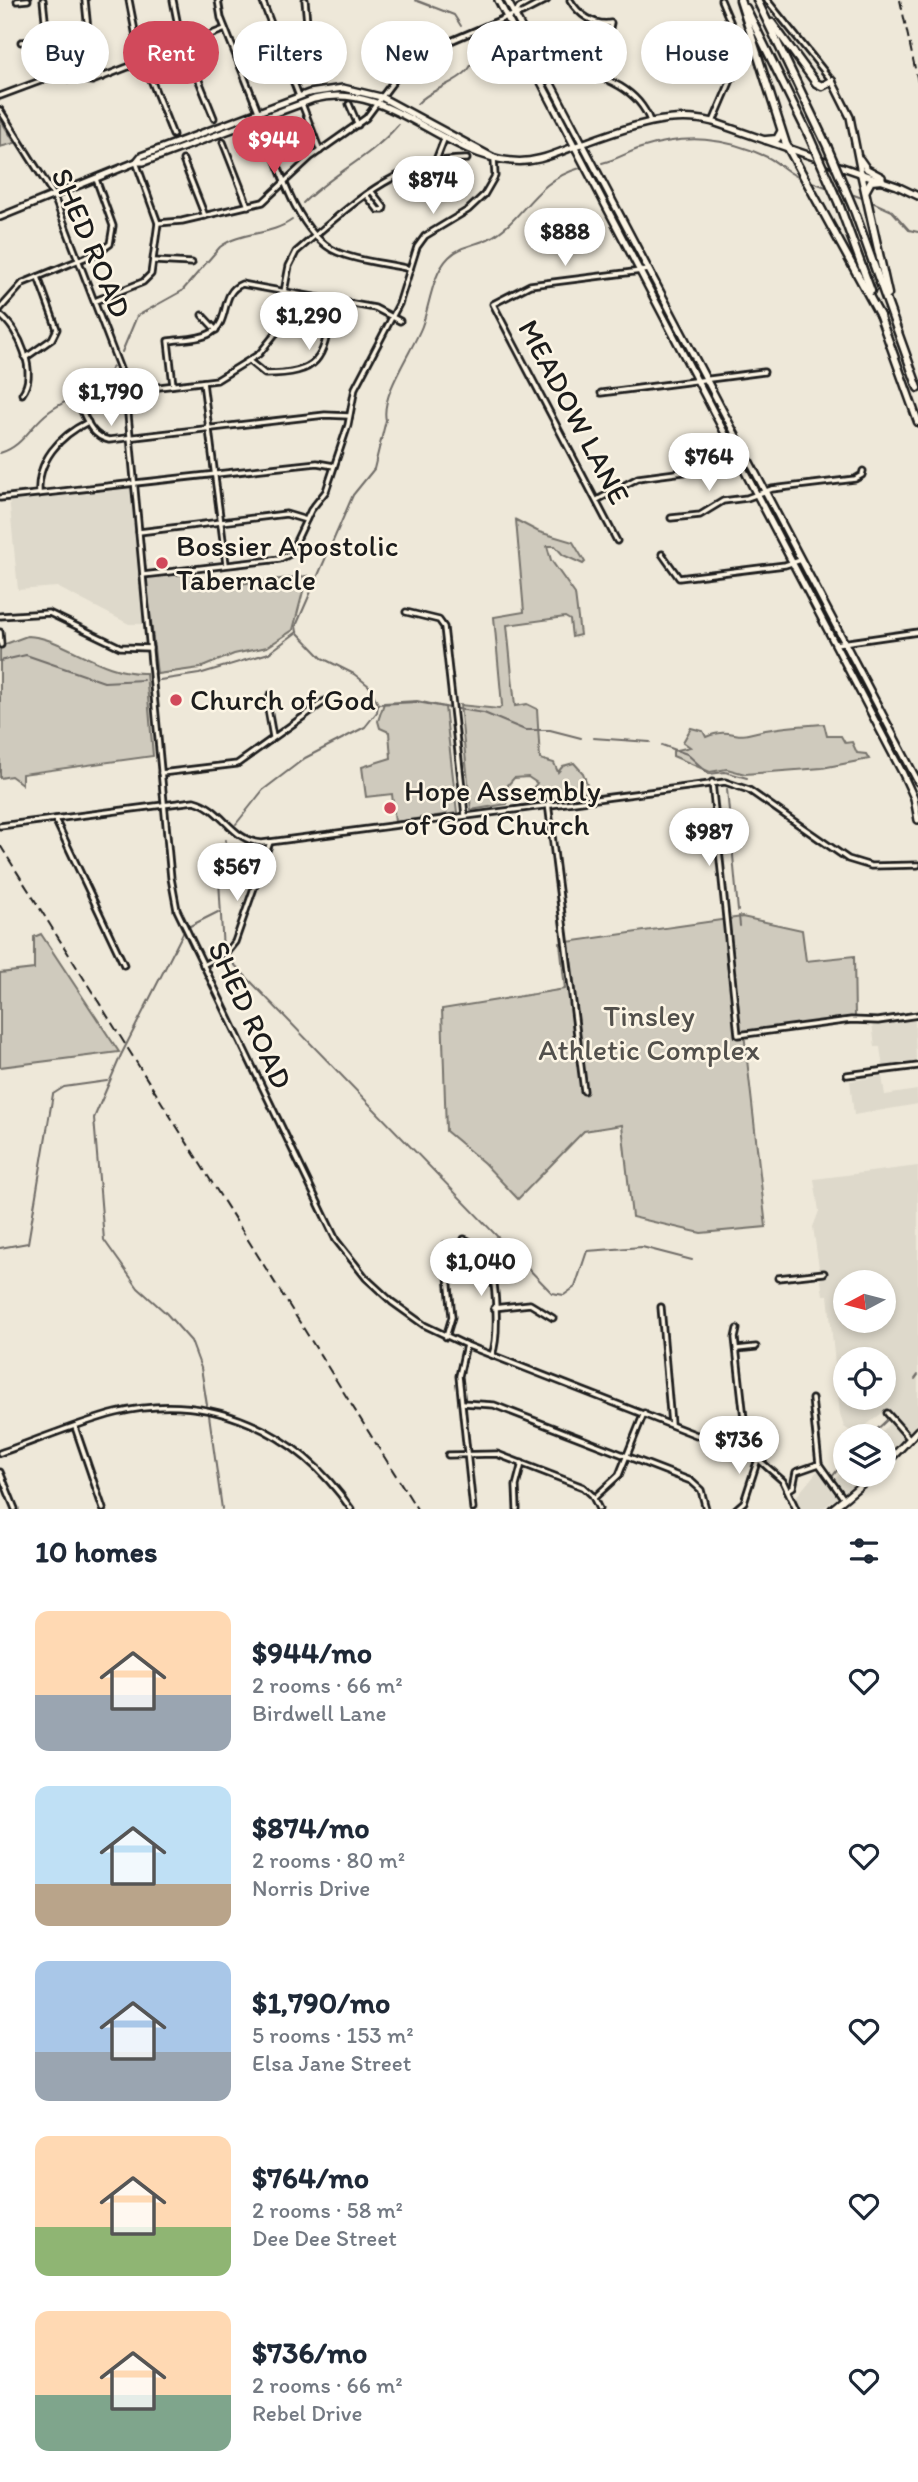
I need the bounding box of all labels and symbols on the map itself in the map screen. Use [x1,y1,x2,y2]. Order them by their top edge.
pin: $944 [233,116,315,176]
pin: $874 [392,156,474,216]
street label: SHED ROAD [43,163,140,323]
pin: $888 [524,208,606,268]
pin: $1,290 [252,292,366,352]
street label: MEADOW LANE [510,313,639,510]
pin: $1,790 [54,368,168,428]
pin: $764 [668,434,750,493]
place label: Bossier Apostolic Tabernacle [176,527,398,598]
marker: Bossier Apostolic Tabernacle [154,555,170,571]
place label: Church of God [190,681,376,718]
marker: Church of God [168,692,184,708]
place label: Hope Assembly of God Church [404,772,601,843]
marker: Hope Assembly of God Church [382,800,398,816]
pin: $987 [668,808,750,868]
pin: $567 [196,844,278,903]
street label: SHED ROAD [200,935,301,1095]
park label: Tinsley Athletic Complex [538,997,760,1068]
pin: $1,040 [424,1238,538,1298]
north arrow [833,1270,896,1334]
pin: $736 [698,1416,780,1476]

